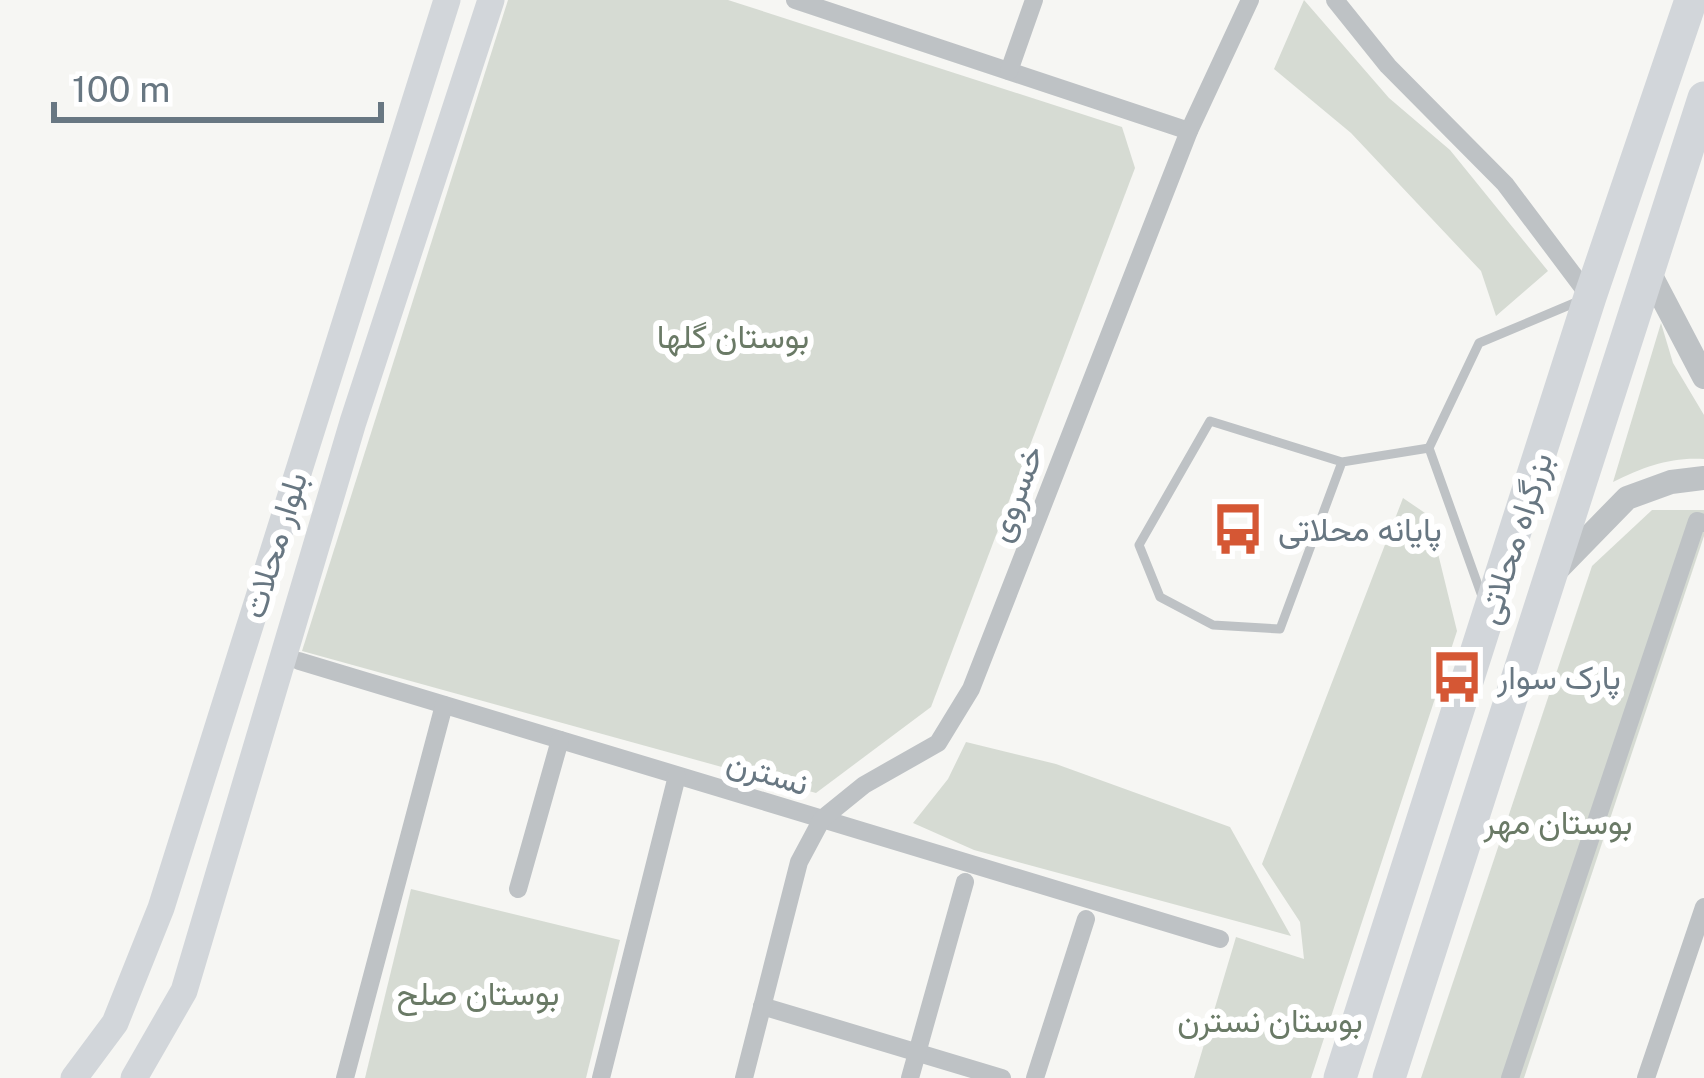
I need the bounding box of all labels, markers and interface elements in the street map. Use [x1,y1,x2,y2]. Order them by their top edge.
scale bar [54,48,381,122]
text: 100 m [72,68,170,110]
park label: بوستان گلها [657,317,809,357]
street label: خسروی [979,439,1053,547]
street label: بزرگراه محلاتی [1468,448,1561,629]
street label: بلوار محلات [234,467,316,623]
bus stop icon: پایانه محلاتی [1209,500,1267,558]
place label: پایانه محلاتی [1278,510,1442,552]
bus stop icon: پارک سوار [1428,648,1486,706]
place label: پارک سوار [1496,658,1621,700]
street label: نسترن [722,742,813,804]
park label: بوستان مهر [1483,803,1632,843]
park label: بوستان صلح [397,974,559,1016]
park label: بوستان نسترن [1177,1001,1363,1041]

